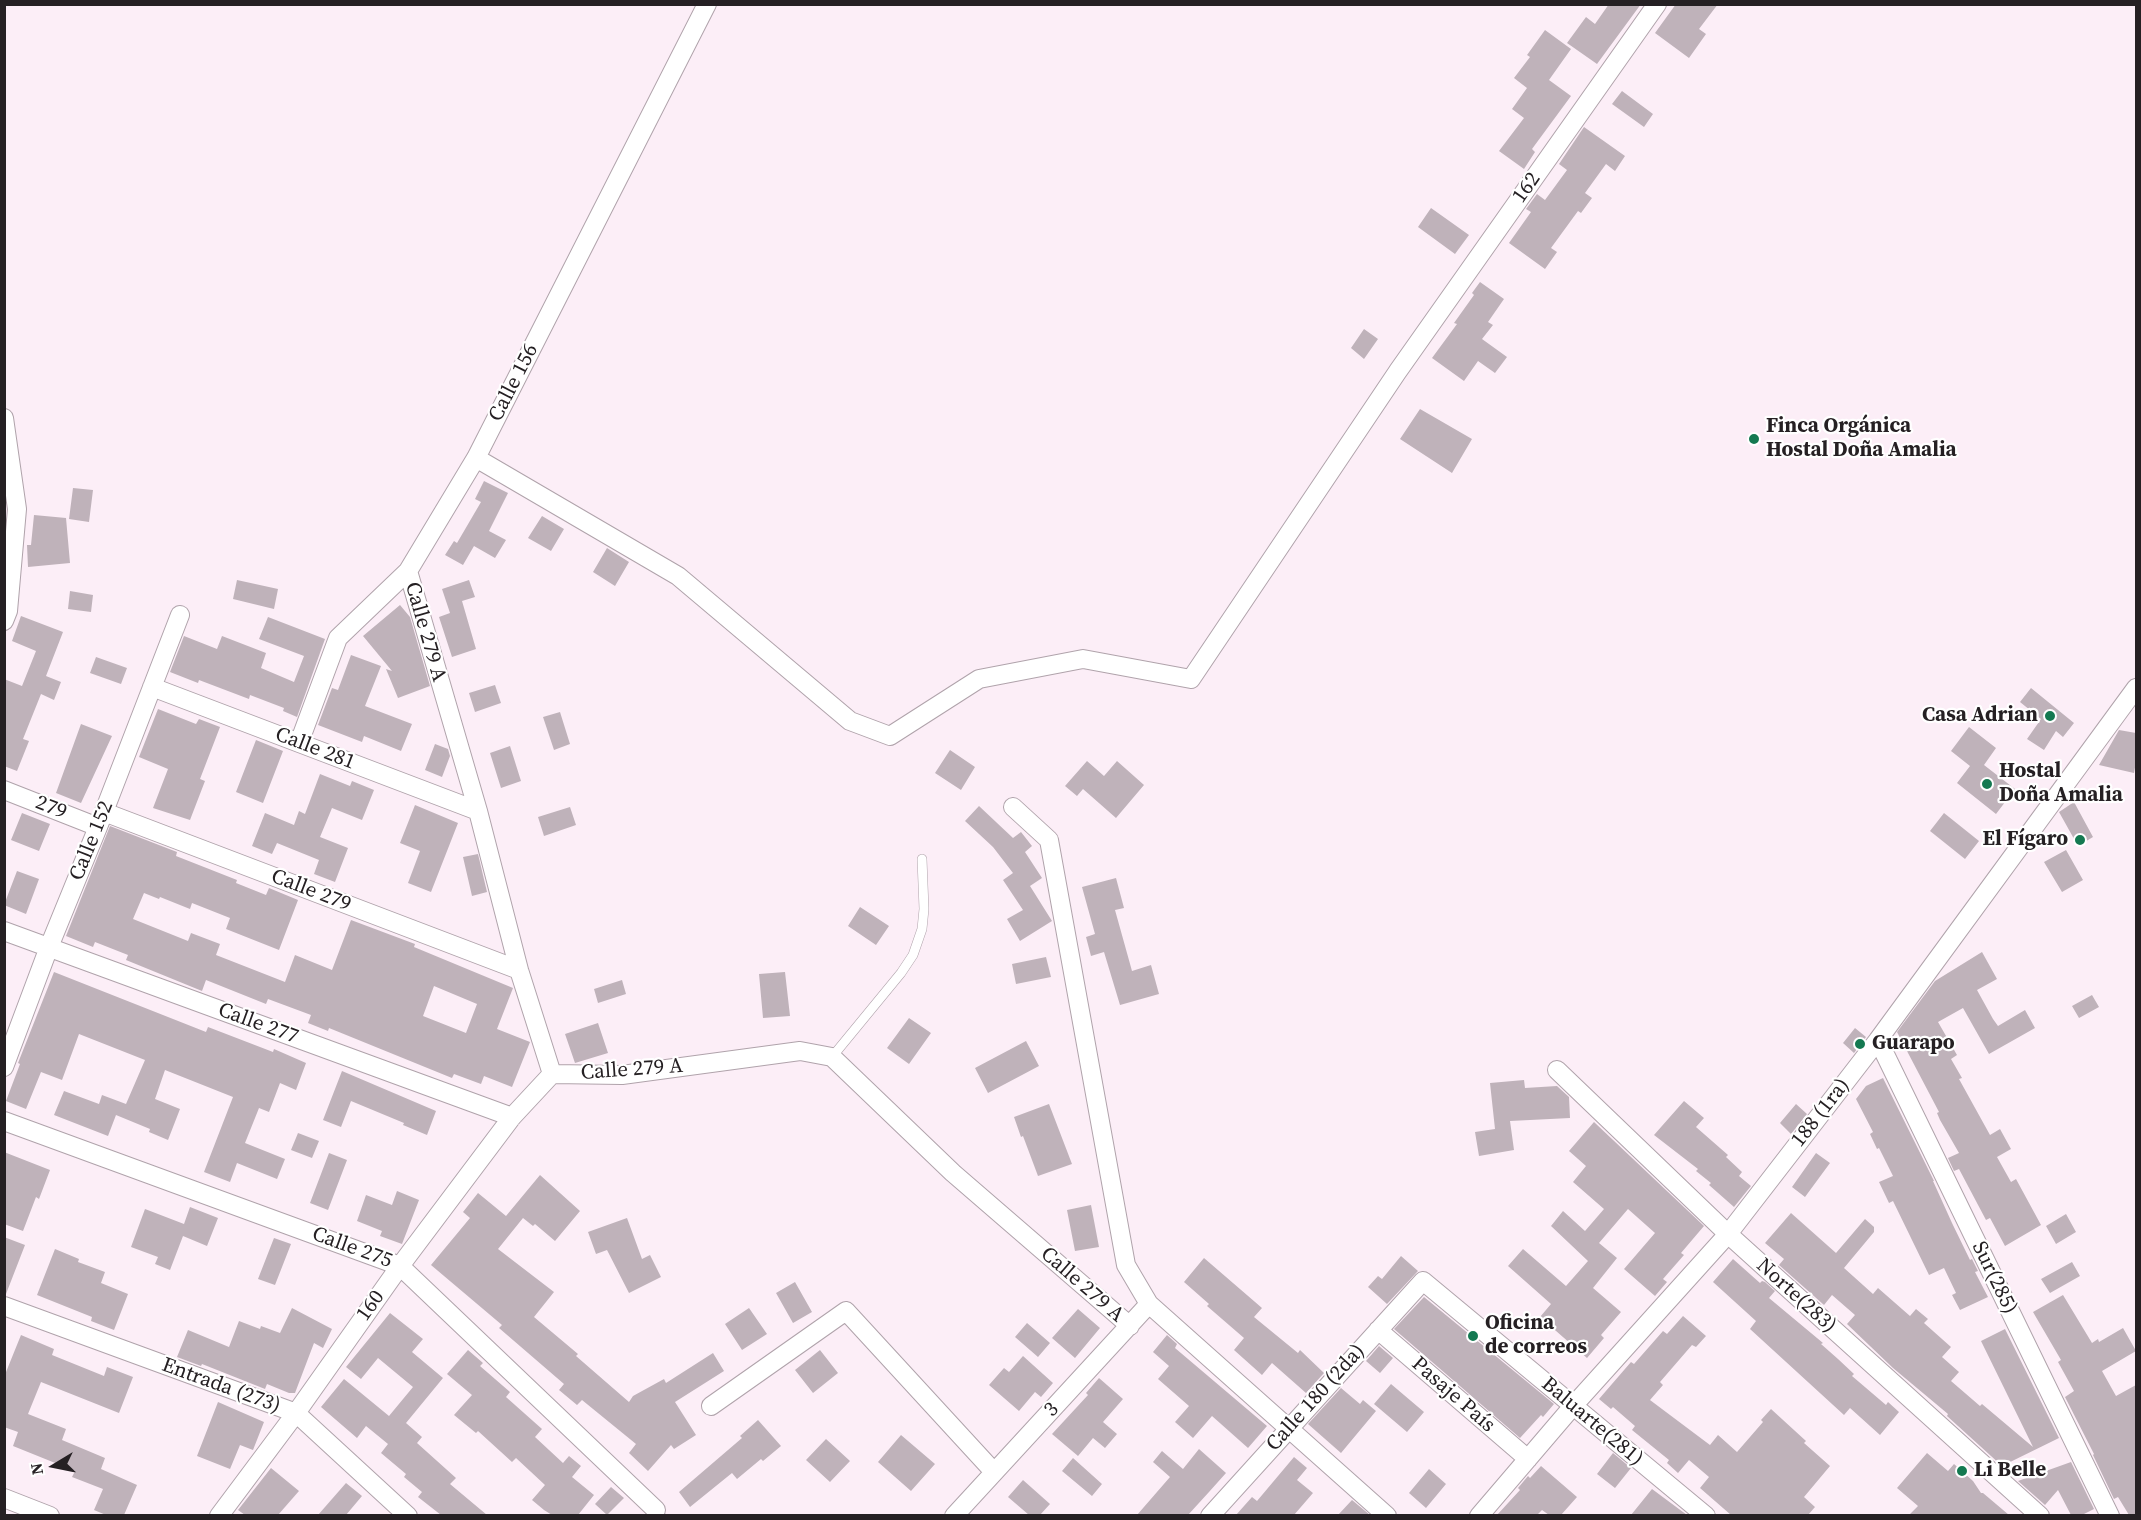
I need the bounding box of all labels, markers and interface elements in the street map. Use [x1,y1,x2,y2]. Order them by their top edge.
street label: 162 [1508,168,1546,208]
street label: Calle 156 [484,340,544,426]
place label: Finca Orgánica Hostal Doña Amalia [1766,414,1957,464]
marker: Finca Orgánica Hostal Doña Amalia [1747,432,1761,446]
street label: Calle 279 A [399,579,451,685]
place label: Casa Adrian [1922,703,2038,729]
marker: Casa Adrian [2043,709,2057,723]
street label: Calle 281 [271,722,359,776]
place label: Hostal Doña Amalia [1999,759,2123,809]
marker: Hostal Doña Amalia [1980,777,1994,791]
street label: 279 [32,791,70,825]
street label: Calle 152 [65,798,119,884]
place label: El Fígaro [1982,827,2068,853]
marker: El Fígaro [2073,833,2087,847]
street label: Calle 279 [267,864,355,918]
street label: Calle 277 [214,998,302,1050]
place label: Guarapo [1872,1031,1955,1057]
marker: Guarapo [1853,1037,1867,1051]
street label: Calle 279 A [580,1054,684,1086]
street label: 188 (1ra) [1786,1074,1856,1152]
street label: Calle 275 [308,1222,396,1274]
street label: Sur(285) [1966,1238,2022,1318]
street label: Calle 279 A [1035,1242,1129,1328]
street label: Norte(283) [1751,1253,1841,1339]
street label: 160 [352,1286,390,1326]
place label: Oficina de correos [1485,1311,1587,1361]
marker: Oficina de correos [1466,1329,1480,1343]
street label: Calle 180 (2da) [1261,1339,1371,1457]
street label: Pasaje País [1406,1352,1500,1438]
street label: Entrada (273) [158,1353,284,1419]
street label: Baluarte(281) [1536,1372,1648,1472]
street label: 3 [1039,1398,1065,1422]
north arrow [24,1436,84,1496]
place label: Li Belle [1974,1458,2046,1484]
text: N [24,1461,48,1477]
marker: Li Belle [1955,1464,1969,1478]

